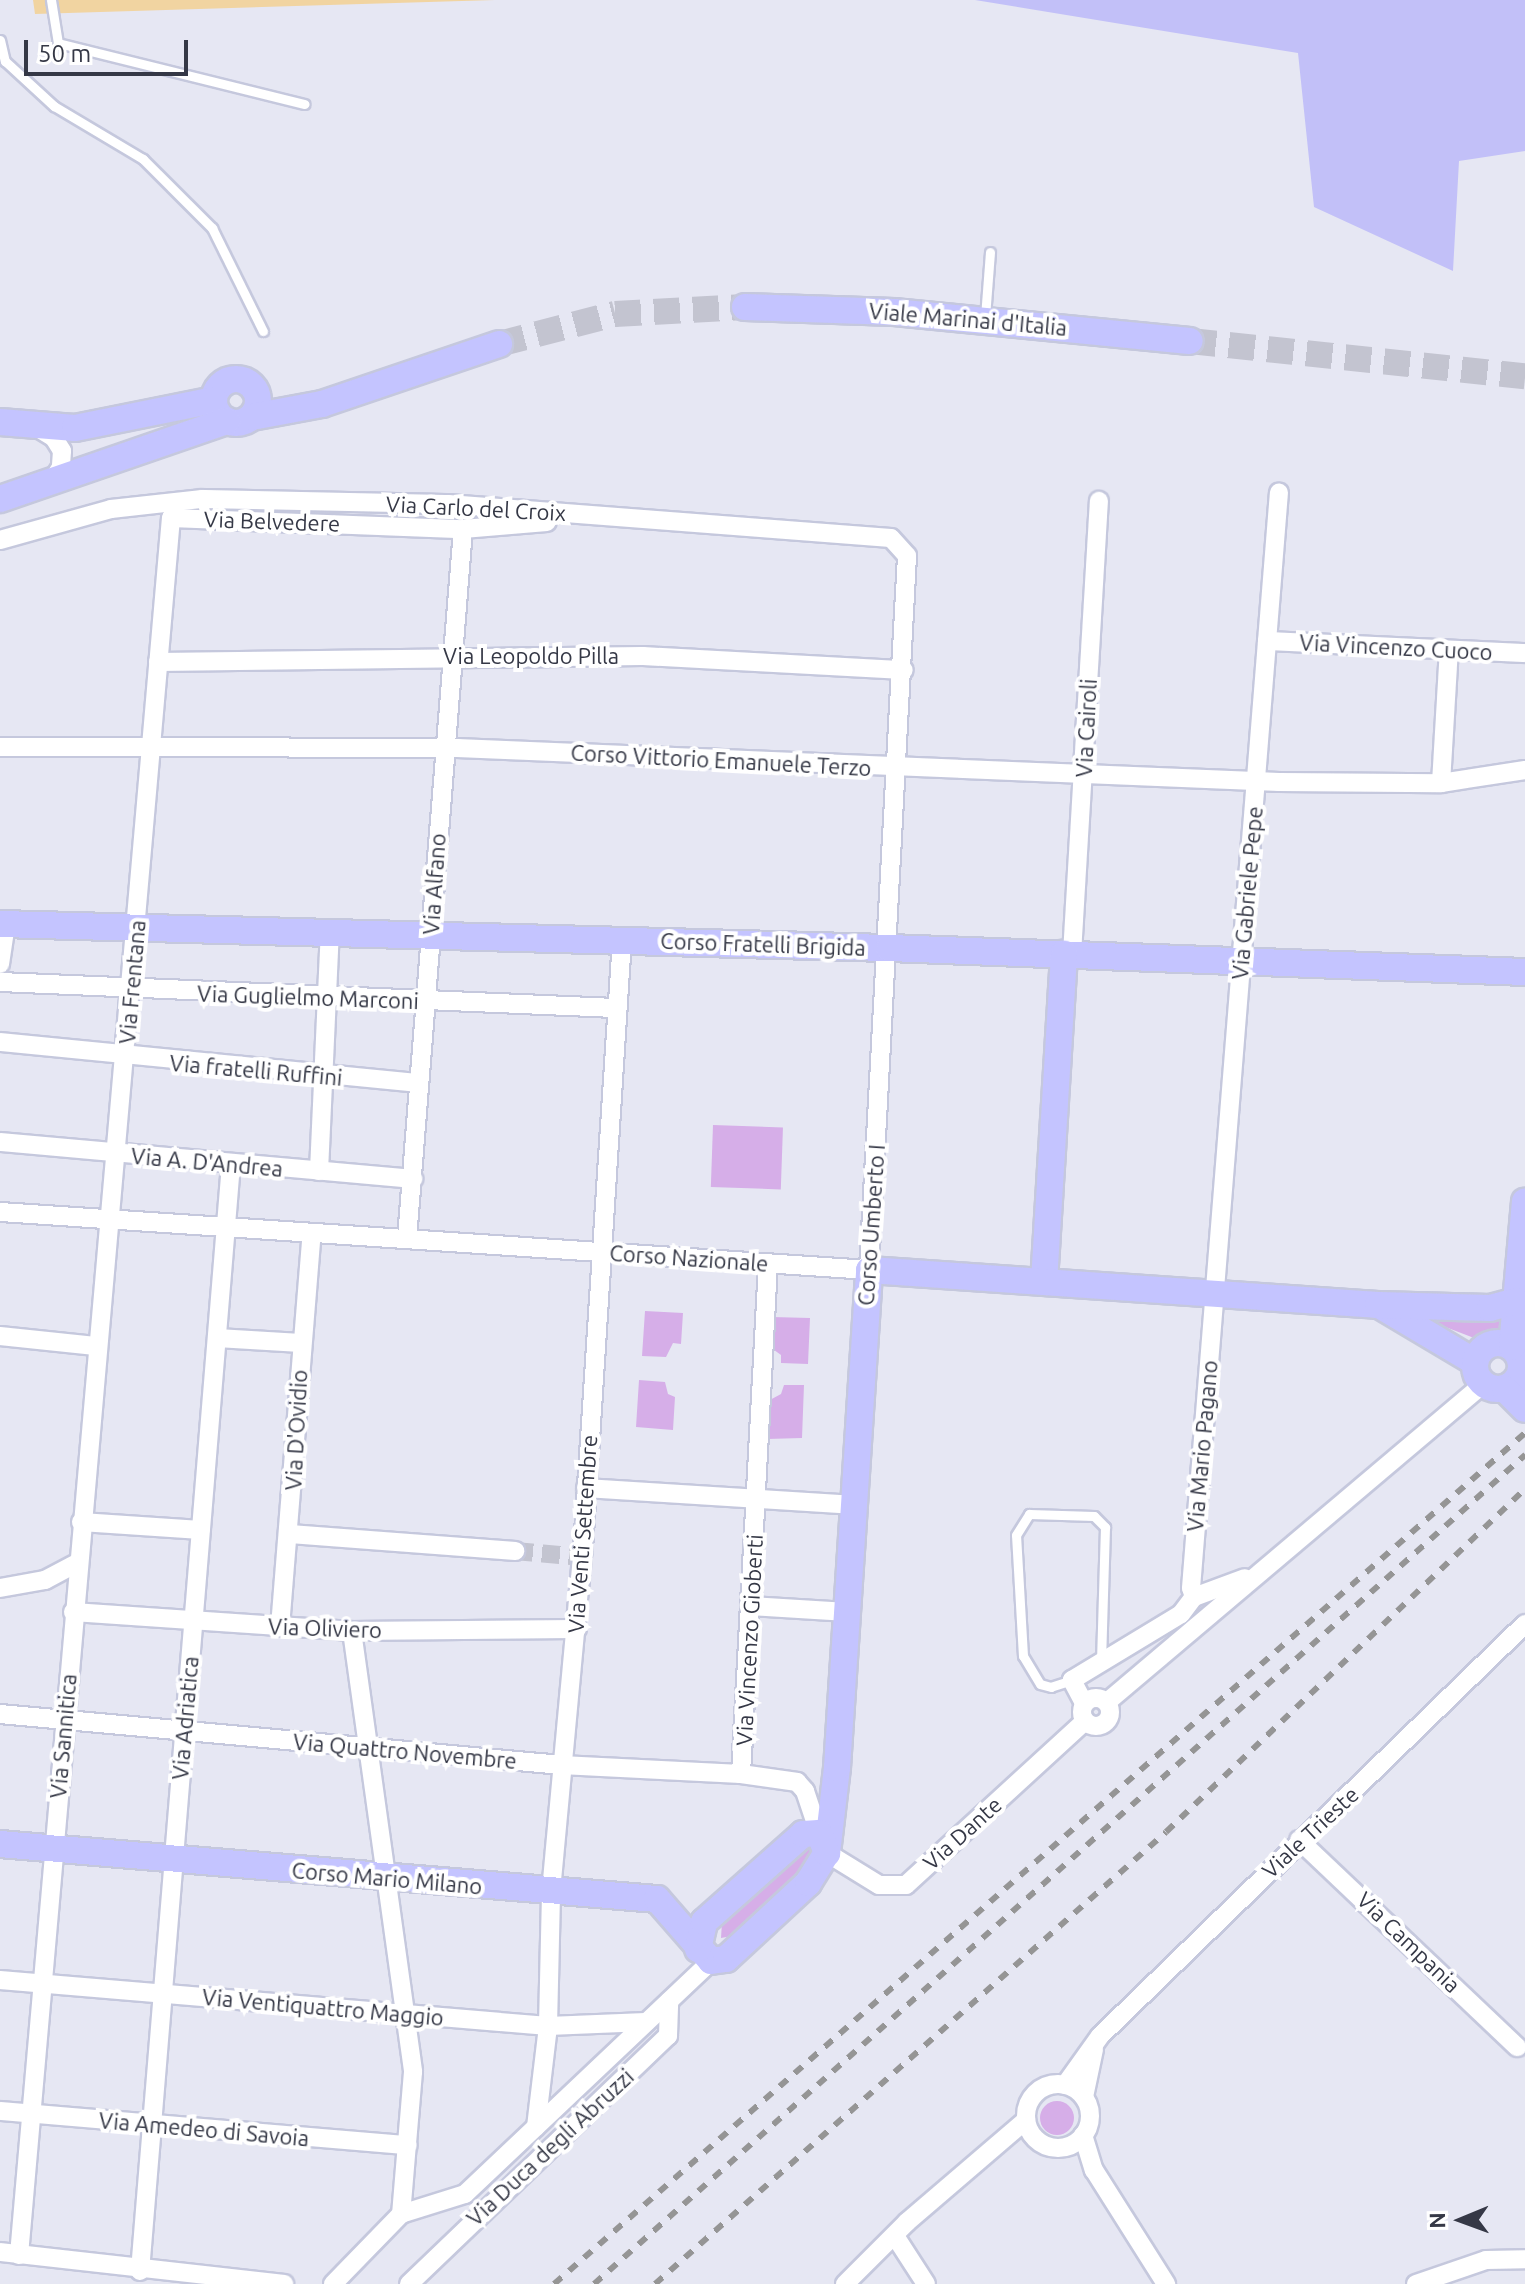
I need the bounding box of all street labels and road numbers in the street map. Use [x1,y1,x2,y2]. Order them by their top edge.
street label: Viale Marinai d'Italia [868,297,1068,341]
street label: Via Carlo del Croix [385,490,567,526]
street label: Via Belvedere [203,505,341,537]
street label: Via Vincenzo Cuoco [1299,629,1493,665]
street label: Via Leopoldo Pilla [443,643,619,669]
street label: Via Cairoli [1070,678,1102,778]
street label: Corso Vittorio Emanuele Terzo [570,739,872,781]
street label: Via Gabriele Pepe [1226,805,1268,981]
street label: Via Alfano [417,832,451,936]
street label: Via Frentana [113,919,151,1045]
street label: Corso Fratelli Brigida [660,927,866,961]
street label: Via Guglielmo Marconi [197,980,419,1014]
street label: Via fratelli Ruffini [169,1049,343,1091]
street label: Via A. D'Andrea [130,1142,284,1182]
street label: Corso Umberto I [852,1143,890,1307]
street label: Corso Nazionale [609,1239,769,1277]
street label: Via Mario Pagano [1181,1359,1223,1533]
street label: Via D'Ovidio [280,1369,312,1491]
street label: Via Venti Settembre [562,1434,602,1634]
street label: Via Vincenzo Gioberti [730,1534,768,1746]
street label: Via Oliviero [268,1613,382,1643]
street label: Via Adriatica [166,1655,204,1781]
street label: Via Sannitica [44,1673,82,1799]
street label: Via Quattro Novembre [292,1728,518,1774]
street label: Viale Trieste [1256,1781,1364,1883]
street label: Via Dante [917,1791,1007,1875]
street label: Corso Mario Milano [291,1857,483,1899]
street label: Via Campania [1352,1886,1466,1998]
street label: Via Ventiquattro Maggio [201,1983,445,2031]
street label: Via Duca degli Abruzzi [461,2063,639,2231]
street label: Via Amedeo di Savoia [98,2107,310,2151]

